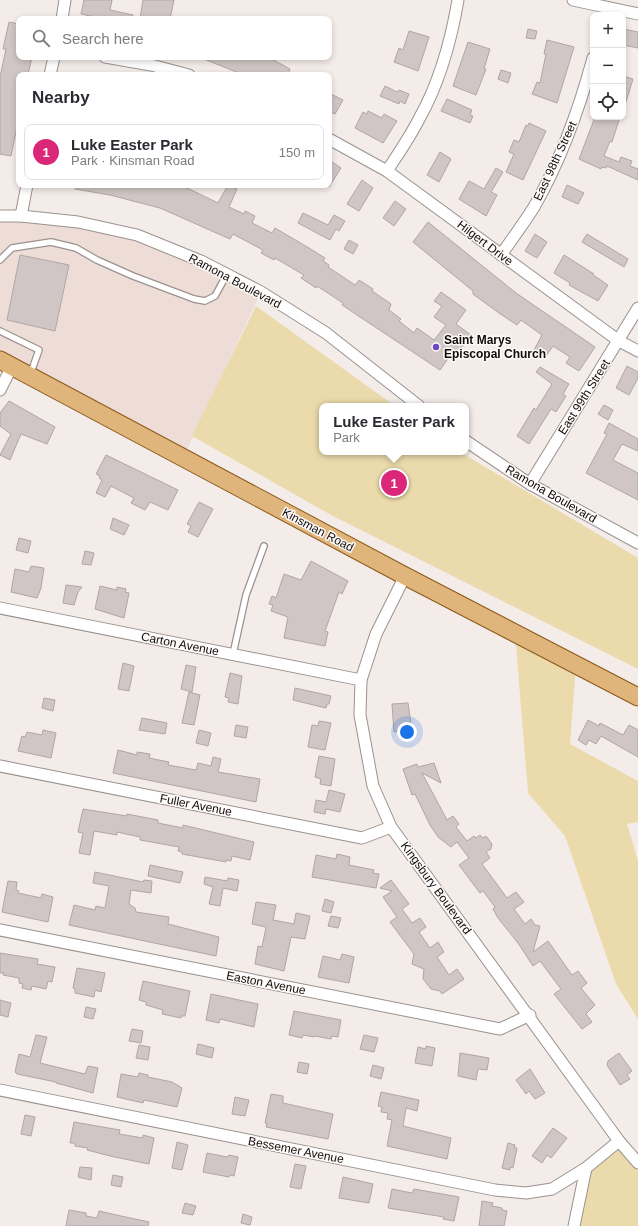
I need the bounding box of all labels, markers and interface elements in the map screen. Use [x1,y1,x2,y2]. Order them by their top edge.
map controls [590,12,626,120]
button: + [590,12,626,48]
search box [16,16,332,60]
icon: search [30,27,52,49]
text: Search here [62,30,144,47]
button: − [590,48,626,84]
button: locate [590,84,626,120]
text: Nearby [32,88,90,107]
street label: East 98th Street [530,118,580,203]
text: Luke Easter Park [71,136,193,153]
text: 1 [42,145,50,160]
text: 150 m [279,145,315,160]
text: Park · Kinsman Road [71,153,195,168]
street label: Hilgert Drive [454,218,516,269]
street label: Ramona Boulevard [186,251,284,311]
place label: Saint Marys Episcopal Church [444,333,546,361]
marker: Saint Marys Episcopal Church [431,342,441,352]
street label: East 99th Street [555,356,613,437]
popup [319,403,469,455]
text: Luke Easter Park [333,413,455,430]
text: Park [333,430,360,445]
street label: Ramona Boulevard [503,462,599,526]
pin: 1 [381,468,407,498]
street label: Kinsman Road [280,505,356,555]
street label: Carton Avenue [140,630,221,658]
your location [397,722,417,742]
street label: Fuller Avenue [159,791,234,819]
street label: Kingsbury Boulevard [398,839,474,937]
street label: Easton Avenue [225,968,307,998]
street label: Bessemer Avenue [247,1134,345,1166]

